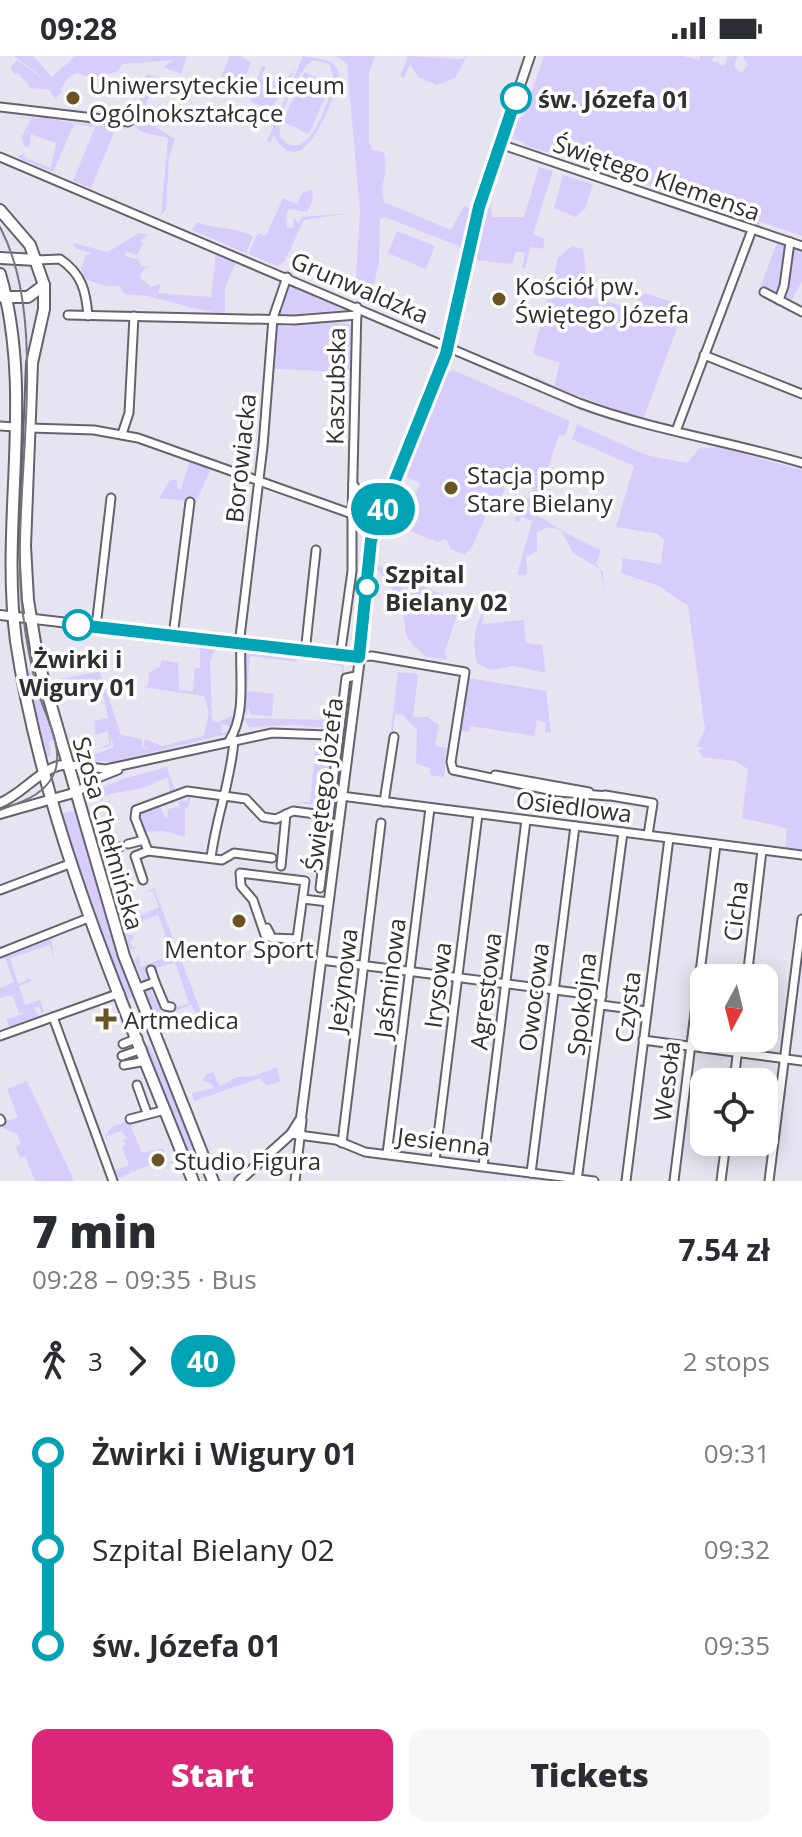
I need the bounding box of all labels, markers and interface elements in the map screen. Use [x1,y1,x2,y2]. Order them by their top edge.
text: 09:28 [40,8,117,49]
place label: Uniwersyteckie Liceum Ogólnokształcące [89,68,345,129]
place label: św. Józefa 01 [538,82,690,115]
marker: św. Józefa 01 [501,83,531,113]
marker: Uniwersyteckie Liceum Ogólnokształcące [64,89,82,107]
street label: Świętego Klemensa [549,126,765,228]
street label: Grunwaldzka [286,243,434,331]
place label: Kościół pw. Świętego Józefa [515,269,689,330]
marker: Kościół pw. Świętego Józefa [490,290,508,308]
street label: Kaszubska [317,327,353,445]
street label: Borowiacka [217,392,263,524]
place label: Stacja pomp Stare Bielany [467,458,614,519]
marker: Stacja pomp Stare Bielany [442,479,460,497]
line badge: 40 [347,483,419,535]
text: 40 [367,490,399,528]
place label: Szpital Bielany 02 [385,557,508,618]
marker: Szpital Bielany 02 [356,576,378,598]
marker: Żwirki i Wigury 01 [63,610,93,640]
place label: Żwirki i Wigury 01 [19,642,137,703]
street label: Świętego Józefa [296,696,350,872]
street label: Szosa Chełmińska [66,733,152,933]
street label: Osiedlowa [514,783,634,829]
street label: Cicha [715,879,755,943]
marker: Mentor Sport [230,912,248,930]
street label: Jaśminowa [365,916,413,1042]
street label: Jeżynowa [319,926,365,1036]
street label: Agrestowa [461,930,509,1052]
place label: Mentor Sport [164,932,314,965]
street label: Irysowa [415,940,459,1030]
street label: Owocowa [510,941,556,1053]
street label: Spokojna [558,951,604,1057]
north arrow [690,964,778,1052]
map controls [690,964,778,1156]
street label: Czysta [606,969,648,1045]
place label: Artmedica [124,1003,239,1036]
marker: Artmedica [95,1008,117,1030]
street label: Wesoła [645,1039,687,1123]
button: locate [690,1068,778,1156]
street label: Jesienna [394,1119,492,1163]
place label: Studio Figura [174,1144,321,1177]
marker: Studio Figura [149,1151,167,1169]
text: 7 min [32,1201,157,1261]
text: 7.54 zł [678,1229,770,1270]
text: 09:28 – 09:35 · Bus [32,1261,257,1297]
icon: walk [32,1339,76,1383]
icon: forward [115,1339,159,1383]
text: 40 [187,1342,219,1380]
text: 3 [88,1343,103,1379]
text: 2 stops [683,1343,770,1379]
text: Żwirki i Wigury 01 [92,1433,358,1474]
text: 09:31 [704,1435,770,1471]
text: Szpital Bielany 02 [92,1529,335,1570]
text: 09:32 [704,1531,770,1567]
text: św. Józefa 01 [92,1625,282,1666]
text: 09:35 [704,1627,770,1663]
button: Start [32,1729,393,1821]
button: Tickets [409,1729,770,1821]

